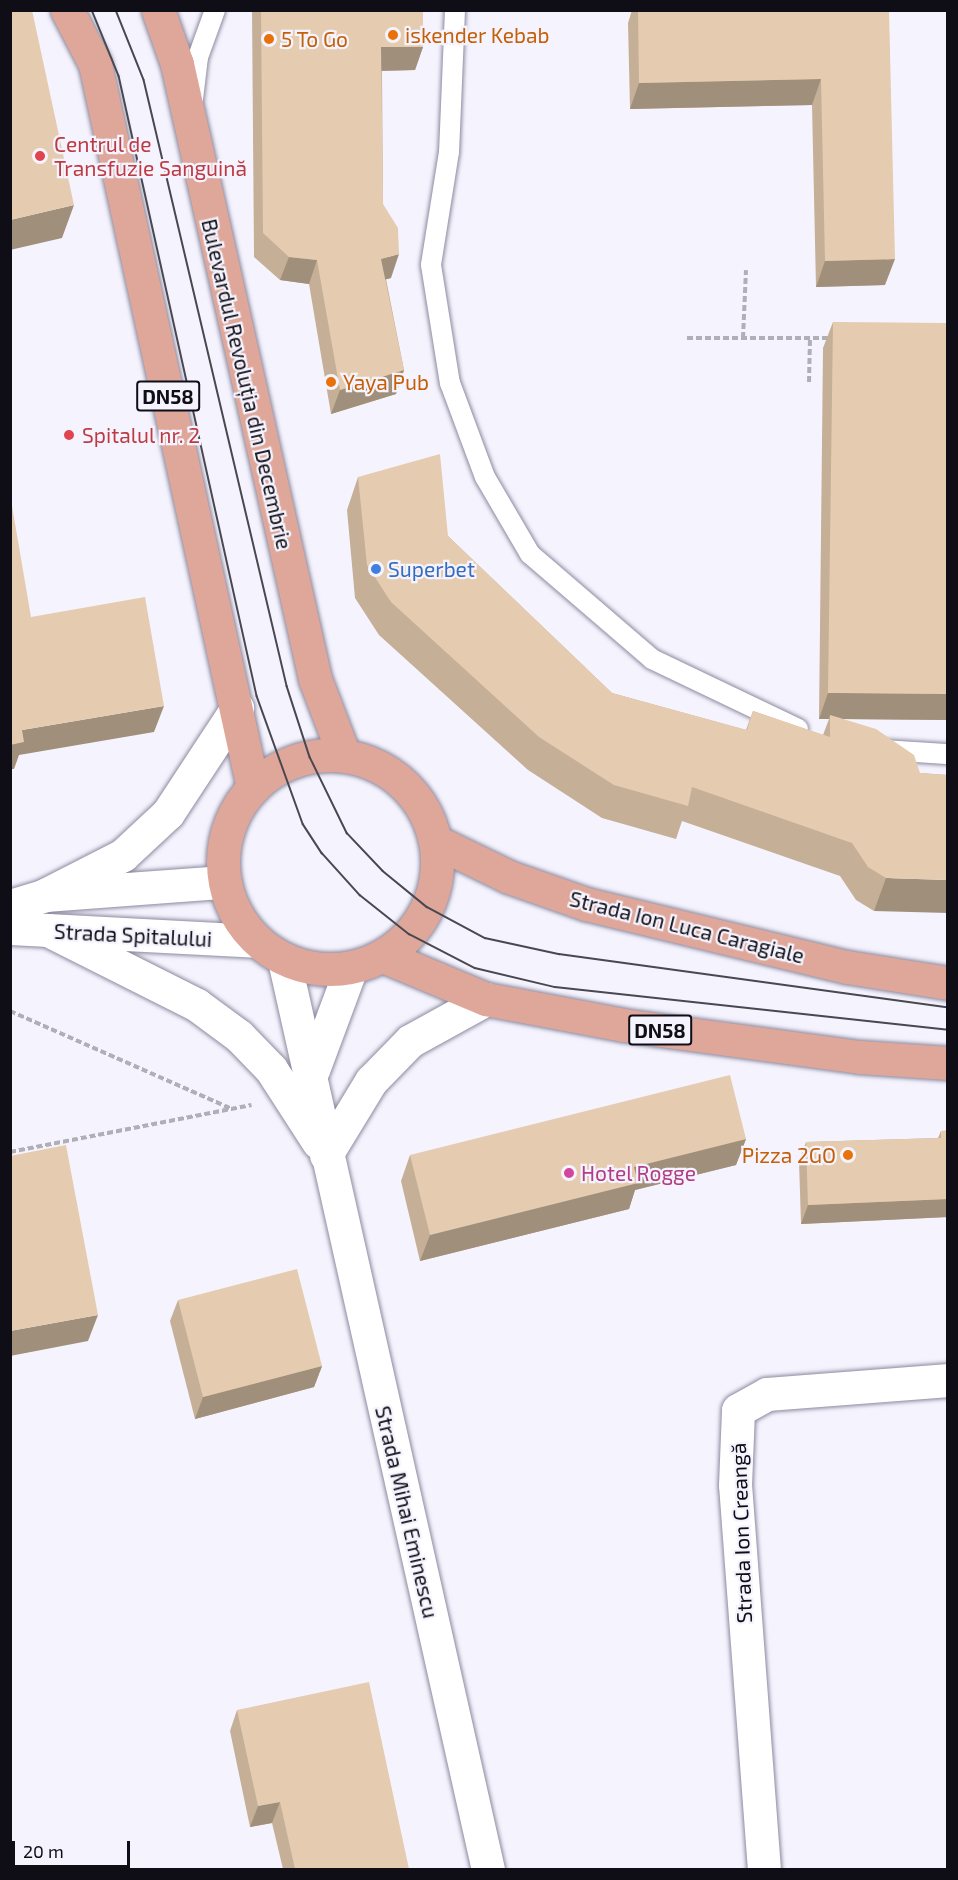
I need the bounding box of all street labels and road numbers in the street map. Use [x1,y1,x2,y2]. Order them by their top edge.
street label: Bulevardul Revoluția din Decembrie [197,216,297,552]
road number: DN58 [135,379,201,413]
street label: Strada Ion Luca Caragiale [567,886,807,968]
street label: Strada Spitalului [53,918,213,952]
road number: DN58 [627,1013,693,1047]
street label: Strada Mihai Eminescu [370,1404,444,1620]
street label: Strada Ion Creangă [725,1442,757,1624]

